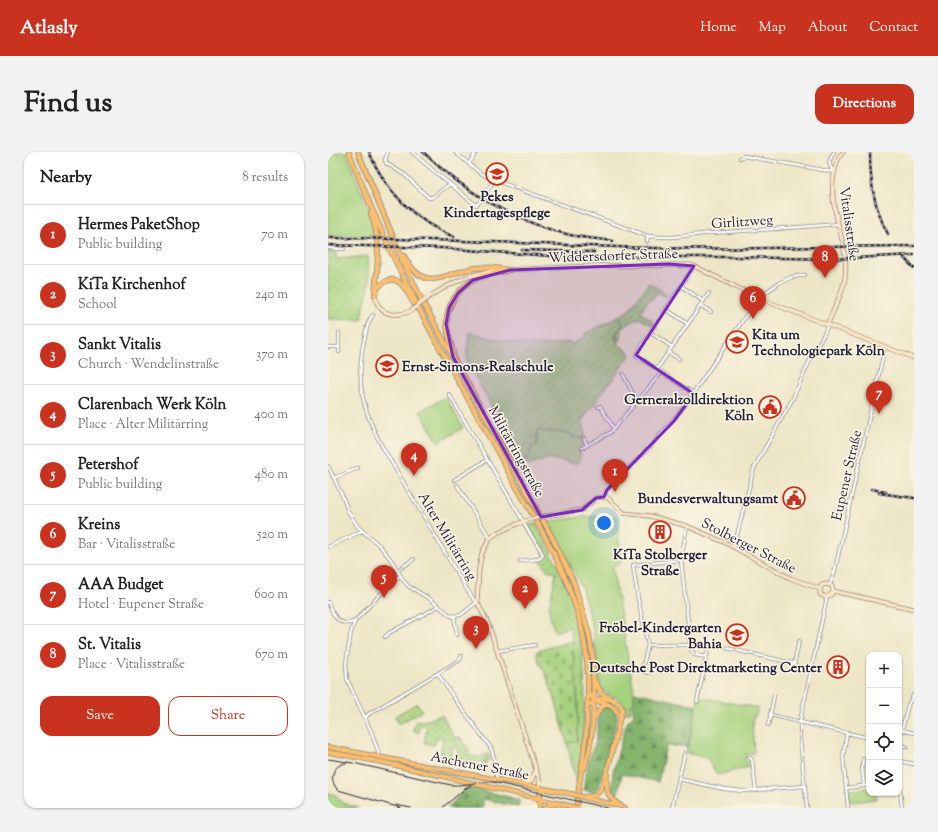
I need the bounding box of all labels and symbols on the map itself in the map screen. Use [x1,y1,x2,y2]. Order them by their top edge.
school or university icon: Pekes Kindertagespflege [484,161,510,187]
street label: Vitalisstraße [833,186,863,263]
place label: Pekes Kindertagespflege [444,188,551,224]
street label: Girlitzweg [711,211,774,235]
street label: Widdersdorfer Straße [548,245,678,269]
pin: 8 [812,245,838,278]
pin: 6 [740,286,766,319]
place label: Kita um Technologiepark Köln [752,326,886,362]
school or university icon: Kita um Technologiepark Köln [724,329,750,355]
school or university icon: Ernst-Simons-Realschule [374,353,400,379]
place label: Ernst-Simons-Realschule [402,358,554,378]
pin: 7 [866,381,892,414]
place label: Gerneralzolldirektion Köln [624,391,755,427]
public building icon: Gerneralzolldirektion Köln [757,394,783,420]
street label: Militärringstraße [482,403,548,501]
street label: Eupener Straße [828,428,868,523]
pin: 4 [401,443,427,476]
pin: 1 [602,459,628,492]
public building icon: Bundesverwaltungsamt [781,485,807,511]
street label: Alter Militärring [412,489,481,585]
place label: Bundesverwaltungsamt [638,490,778,510]
your location [594,513,614,533]
street label: Stolberger Straße [697,514,799,579]
building icon: KiTa Stolberger Straße [647,519,673,545]
place label: KiTa Stolberger Straße [613,546,708,582]
pin: 5 [371,565,397,598]
pin: 2 [512,576,538,609]
pin: 3 [463,616,489,649]
place label: Fröbel-Kindergarten Bahia [599,619,723,655]
school or university icon: Fröbel-Kindergarten Bahia [724,622,750,648]
building icon: Deutsche Post Direktmarketing Center [825,654,851,680]
place label: Deutsche Post Direktmarketing Center [589,659,823,679]
street label: Aachener Straße [429,748,531,786]

